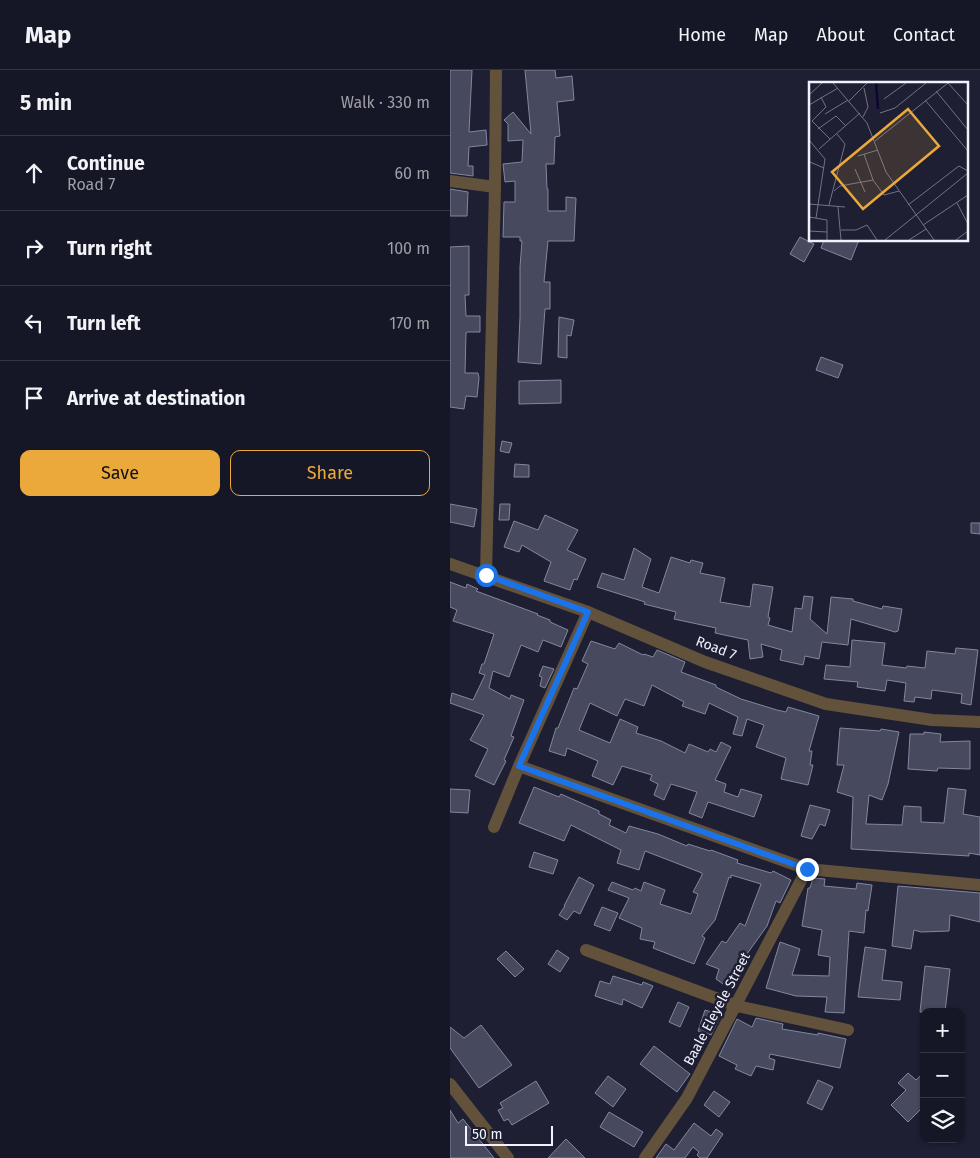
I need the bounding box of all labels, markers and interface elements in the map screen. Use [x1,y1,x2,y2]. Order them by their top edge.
text: Map [25,21,71,49]
text: Home [678,24,726,46]
text: Map [754,24,788,46]
text: About [816,24,865,46]
text: Contact [893,24,955,46]
inset map [809,82,968,241]
text: 5 min [20,90,72,116]
text: Walk · 330 m [341,93,430,112]
text: Continue [67,152,145,175]
icon: ahead [20,159,48,187]
text: 60 m [395,164,430,183]
text: Road 7 [67,175,115,194]
icon: right [20,234,48,262]
text: Turn right [67,237,152,260]
text: 100 m [387,239,430,258]
icon: left [20,309,48,337]
text: Turn left [67,312,141,335]
text: 170 m [389,314,430,333]
icon: arrive [20,384,48,412]
text: Arrive at destination [67,387,246,410]
button: Save [20,450,220,496]
button: Share [230,450,430,496]
route start [475,564,498,587]
street label: Road 7 [693,632,739,664]
route end [796,858,819,881]
street label: Baale Eleyele Street [680,949,754,1068]
map controls [920,1008,965,1143]
button: + [920,1008,965,1053]
button: − [920,1053,965,1098]
button: layers [920,1098,965,1143]
scale bar [465,1123,552,1146]
text: 50 m [472,1126,503,1143]

